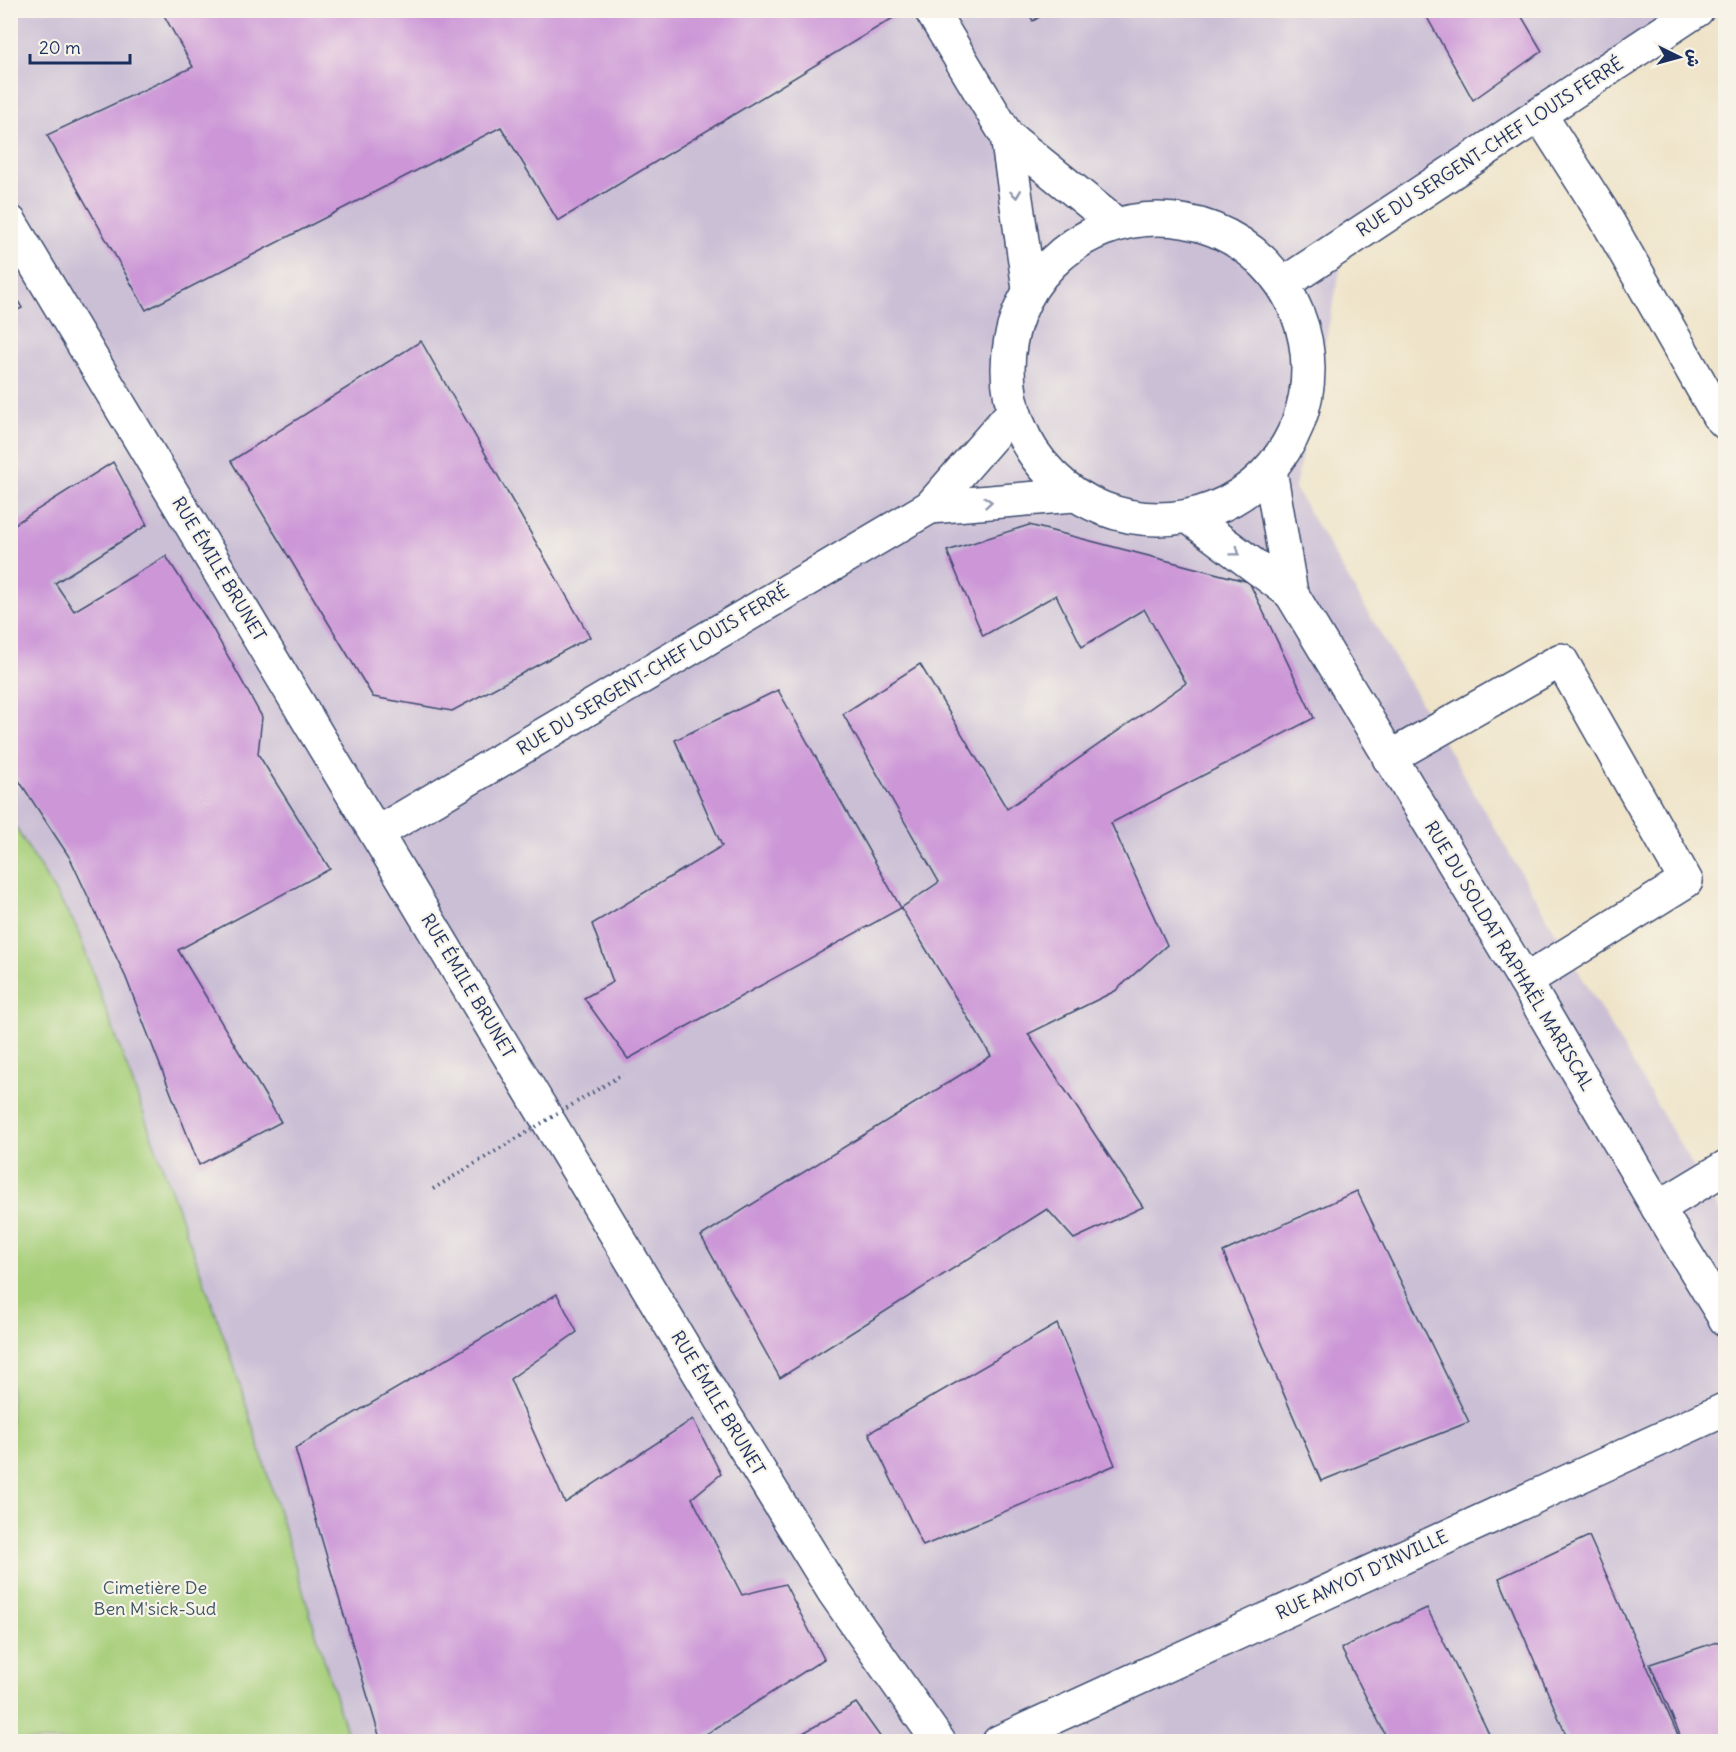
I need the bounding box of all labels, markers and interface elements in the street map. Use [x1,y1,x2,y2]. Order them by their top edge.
scale bar [30,27,130,65]
north arrow [1649,27,1709,87]
text: 20 m [39,36,81,59]
text: ش [1683,49,1705,68]
street label: RUE DU SERGENT-CHEF LOUIS FERRÉ [1352,52,1627,242]
one-way arrow [1009,190,1021,199]
street label: RUE ÉMILE BRUNET [167,492,272,645]
one-way arrow [984,496,993,509]
one-way arrow [1230,545,1241,556]
street label: RUE DU SERGENT-CHEF LOUIS FERRÉ [512,579,793,760]
street label: RUE DU SOLDAT RAPHAËL MARISCAL [1420,817,1599,1095]
street label: RUE ÉMILE BRUNET [416,909,521,1062]
street label: RUE ÉMILE BRUNET [666,1326,771,1479]
street label: RUE AMYOT D'INVILLE [1272,1525,1452,1625]
park label: Cimetière De Ben M'sick-Sud [94,1576,217,1620]

